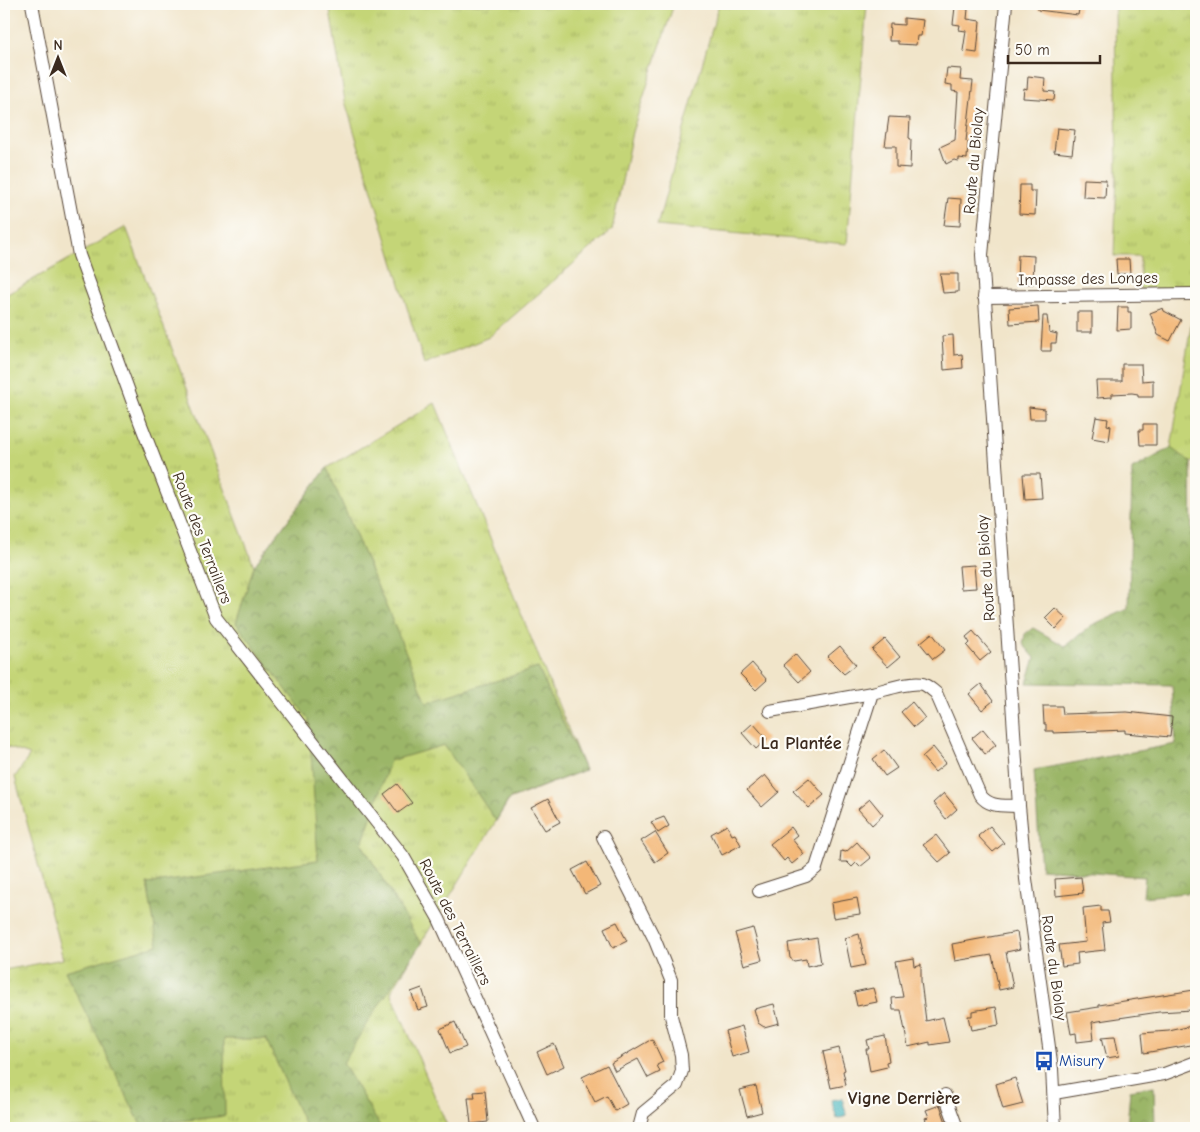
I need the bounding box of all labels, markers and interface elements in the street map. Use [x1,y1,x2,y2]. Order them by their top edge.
north arrow [32,32,82,82]
scale bar [1008,32,1100,64]
text: N [53,37,63,54]
text: 50 m [1015,41,1050,59]
street label: Route du Biolay [960,106,988,215]
street label: Impasse des Longes [1018,269,1158,289]
street label: Route des Terraillers [169,470,235,607]
street label: Route du Biolay [973,513,999,622]
district label: La Plantée [760,733,842,754]
street label: Route des Terraillers [415,856,495,988]
street label: Route du Biolay [1038,914,1070,1023]
bus stop icon: Misury [1033,1050,1055,1072]
place label: Misury [1059,1052,1105,1070]
district label: Vigne Derrière [848,1088,960,1109]

